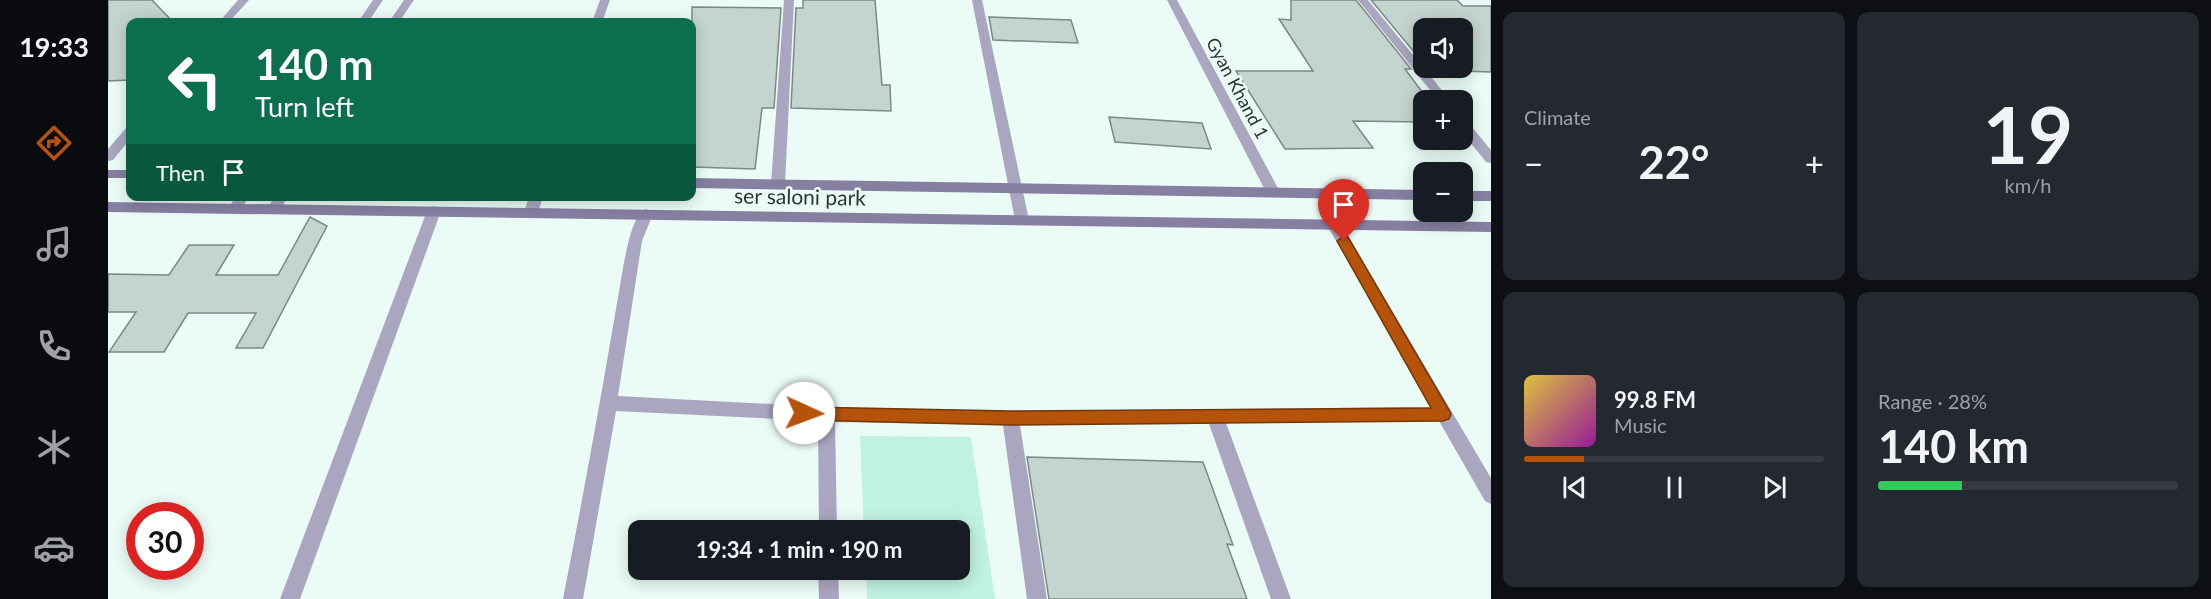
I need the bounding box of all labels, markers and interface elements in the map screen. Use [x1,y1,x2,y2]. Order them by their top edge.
map controls [1413,18,1473,222]
button: sound [1413,18,1473,78]
text: 19:33 [19,30,89,63]
street label: Gyan Khand 1 [1202,34,1274,142]
text: 140 m [255,39,373,89]
icon: left [156,42,234,120]
text: 19 [1983,87,2073,181]
text: Turn left [255,90,354,123]
button: + [1413,90,1473,150]
text: Climate [1524,105,1591,129]
icon: directions [33,122,75,164]
text: 22° [1639,135,1709,189]
text: − [1524,143,1543,183]
text: + [1805,143,1824,183]
icon: arrive [217,156,250,189]
text: Then [156,159,205,186]
button: − [1413,162,1473,222]
text: km/h [2005,173,2051,197]
pin [1318,179,1369,241]
street label: ser saloni park [734,182,866,210]
icon: arrive [1327,188,1360,221]
icon: music [33,223,75,265]
icon: phone [33,325,75,367]
position arrow [772,381,836,445]
text: 99.8 FM [1614,386,1696,413]
text: Range · 28% [1878,389,1987,413]
text: Music [1614,413,1667,437]
text: 140 km [1878,419,2029,473]
icon: climate [33,426,75,468]
icon: previous [1558,471,1591,504]
icon: pause [1658,471,1691,504]
icon: next [1758,471,1791,504]
speed limit sign: 30 [126,502,204,580]
icon: car [33,527,75,569]
text: 19:34 · 1 min · 190 m [696,536,902,563]

